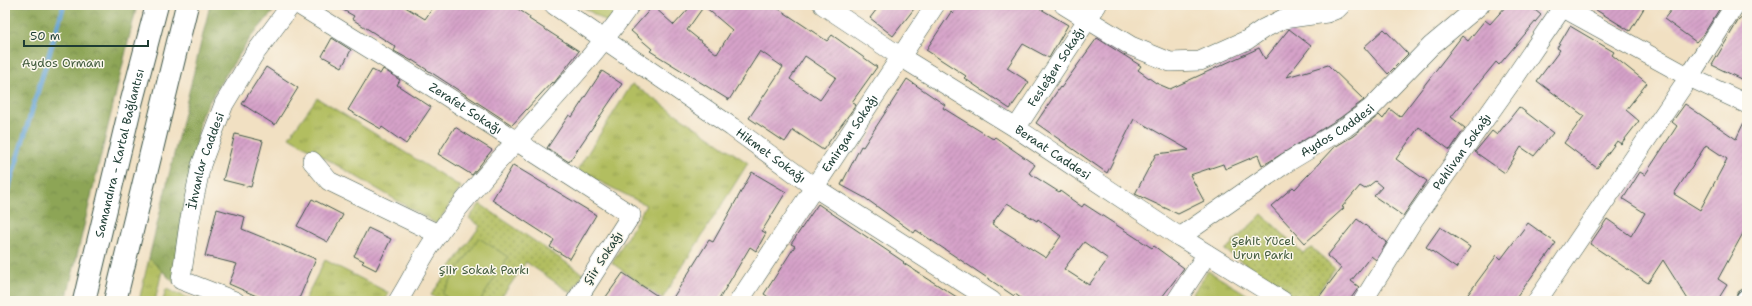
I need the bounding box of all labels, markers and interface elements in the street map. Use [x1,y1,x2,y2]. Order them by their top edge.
scale bar [24,22,148,48]
street label: Fesleğen Sokağı [1024,24,1088,110]
text: 50 m [30,28,60,44]
park label: Aydos Ormanı [22,55,104,71]
street label: Samandıra - Kartal Bağlantısı [91,67,148,239]
street label: Zerafet Sokağı [426,79,505,138]
street label: Emirgan Sokağı [818,91,882,175]
street label: Aydos Caddesi [1297,101,1378,161]
street label: İhvanlar Caddesi [184,110,228,211]
street label: Pehlivan Sokağı [1429,110,1495,193]
street label: Beraat Caddesi [1012,121,1094,183]
street label: Hikmet Sokağı [733,124,809,186]
street label: Şiir Sokağı [580,228,626,288]
park label: Şehit Yücel Urun Parkı [1231,233,1295,263]
park label: Şiir Sokak Parkı [439,262,529,278]

